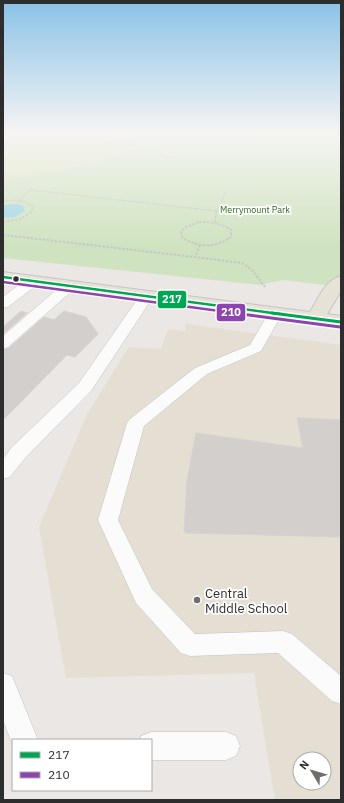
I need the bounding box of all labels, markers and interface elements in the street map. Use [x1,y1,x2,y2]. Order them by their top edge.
park label: Merrymount Park [220,204,290,215]
unlabelled marker [11,274,21,284]
line badge: 217 [157,290,187,309]
text: 217 [162,292,182,306]
line badge: 210 [216,303,246,322]
text: 210 [221,305,241,319]
place label: Central Middle School [205,585,288,617]
marker: Central Middle School [192,595,202,605]
legend [12,739,152,791]
text: 217 [48,747,70,762]
north arrow [292,751,332,791]
text: N [296,757,312,772]
text: 210 [48,767,70,782]

